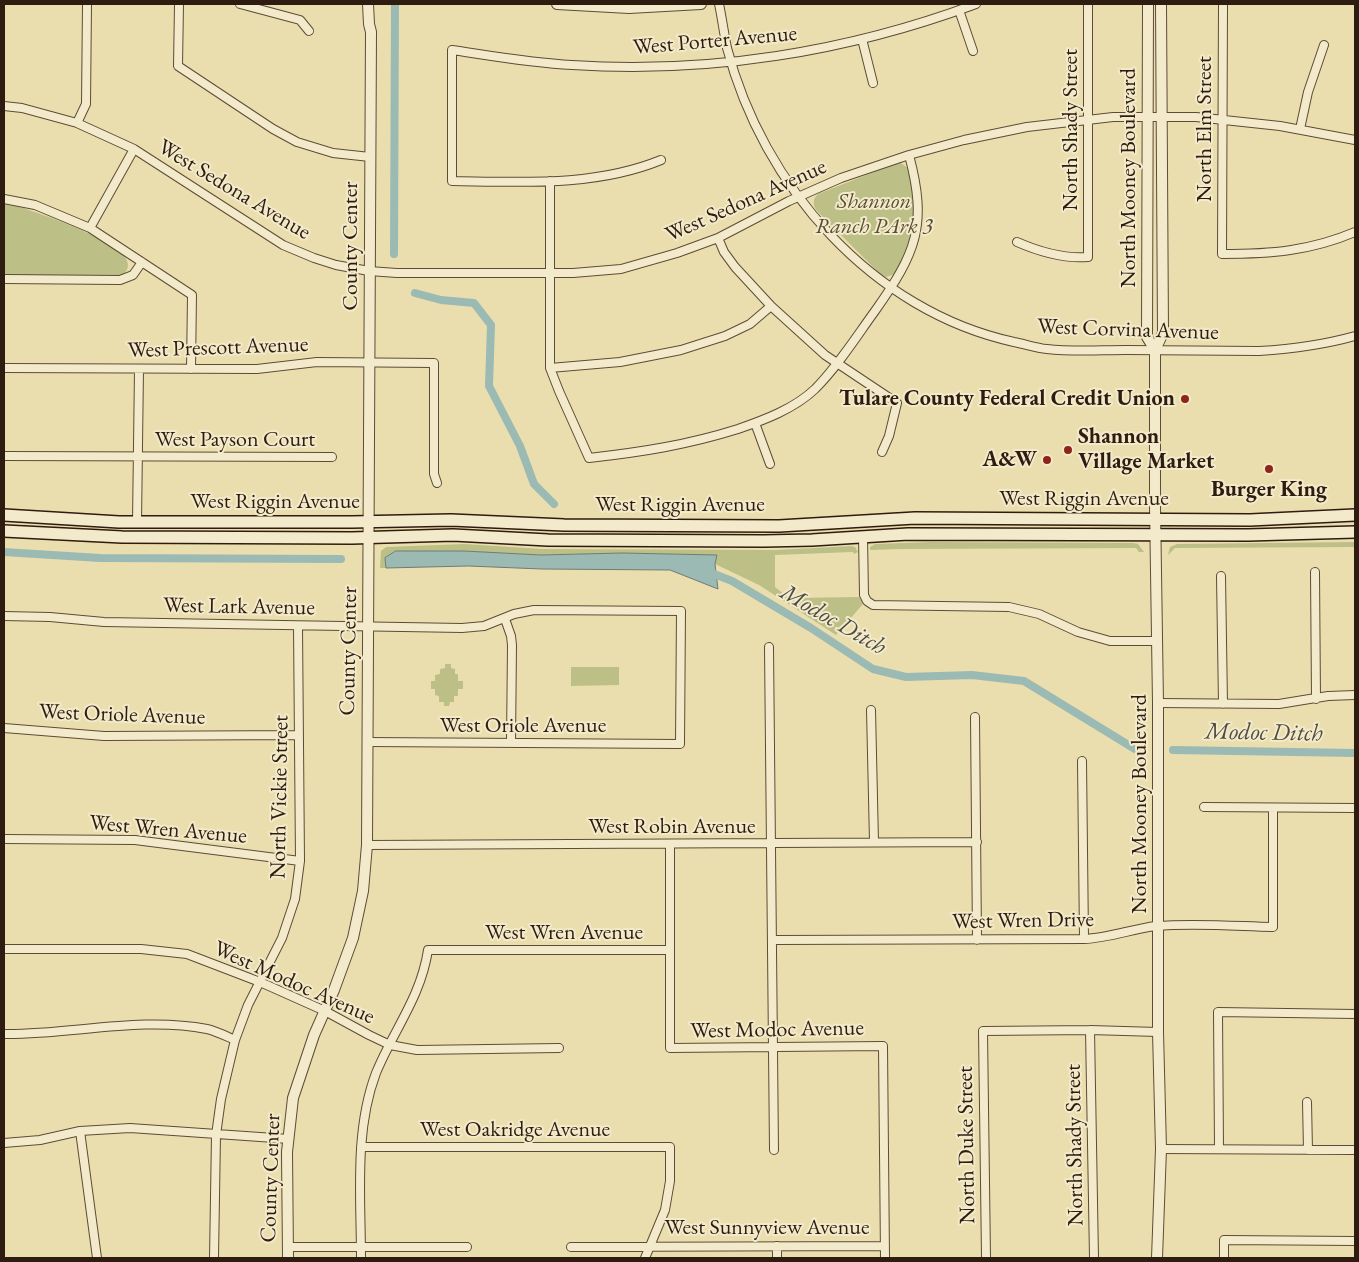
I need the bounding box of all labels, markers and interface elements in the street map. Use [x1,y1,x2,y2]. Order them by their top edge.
street label: West Porter Avenue [632,21,798,61]
street label: North Shady Street [1058,49,1084,211]
street label: North Elm Street [1192,56,1218,202]
street label: North Mooney Boulevard [1116,68,1142,288]
street label: West Sedona Avenue [153,134,315,246]
street label: West Sedona Avenue [661,154,831,248]
street label: County Center [338,181,364,311]
park label: Shannon Ranch PArk 3 [815,189,933,240]
street label: West Corvina Avenue [1037,314,1219,346]
street label: West Prescott Avenue [127,332,309,364]
place label: Tulare County Federal Credit Union [839,386,1175,412]
marker: Tulare County Federal Credit Union [1179,393,1191,405]
place label: Shannon Village Market [1078,424,1214,476]
street label: West Payson Court [155,427,315,453]
marker: Shannon Village Market [1062,444,1074,456]
place label: A&W [982,447,1037,473]
marker: A&W [1041,454,1053,466]
marker: Burger King [1263,463,1275,475]
place label: Burger King [1211,477,1327,503]
street label: West Riggin Avenue [999,486,1169,512]
street label: West Riggin Avenue [190,489,360,515]
street label: West Riggin Avenue [595,492,765,518]
water label: Modoc Ditch [775,578,891,662]
street label: County Center [335,586,363,716]
street label: West Lark Avenue [163,592,315,622]
street label: North Mooney Boulevard [1127,694,1153,914]
street label: West Oriole Avenue [38,699,206,731]
street label: West Oriole Avenue [440,713,606,739]
street label: North Vickie Street [265,715,295,879]
water label: Modoc Ditch [1205,718,1323,748]
street label: West Wren Avenue [88,810,248,850]
street label: West Robin Avenue [588,814,756,840]
street label: West Wren Drive [952,907,1094,935]
street label: West Wren Avenue [485,920,643,946]
street label: West Modoc Avenue [209,936,379,1030]
street label: West Modoc Avenue [690,1015,864,1045]
street label: North Shady Street [1060,1064,1090,1226]
street label: North Duke Street [952,1066,982,1224]
street label: County Center [256,1113,286,1243]
street label: West Oakridge Avenue [420,1117,610,1143]
street label: West Sunnyview Avenue [665,1215,869,1241]

